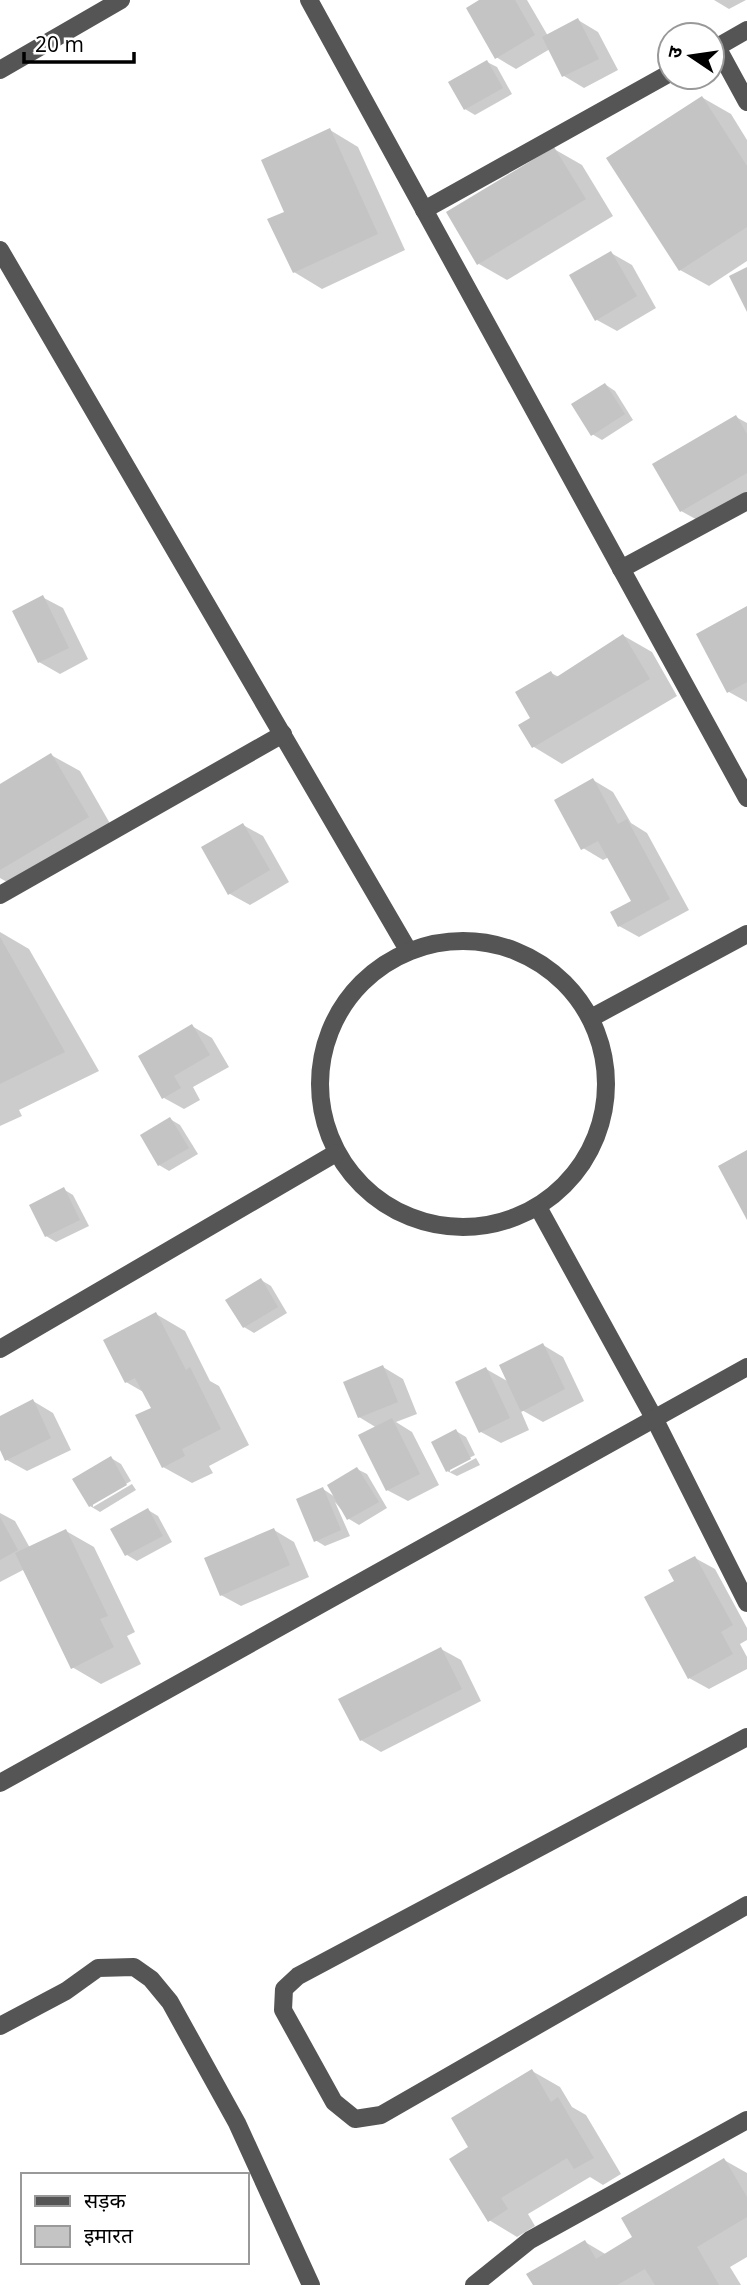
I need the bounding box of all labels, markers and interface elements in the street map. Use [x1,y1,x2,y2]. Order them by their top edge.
scale bar [24,21,135,65]
north arrow [656,21,726,91]
text: 20 m [35,30,84,58]
text: उ [661,43,689,61]
legend [21,2173,248,2264]
text: सड़क [84,2186,126,2214]
text: इमारत [84,2221,134,2249]

